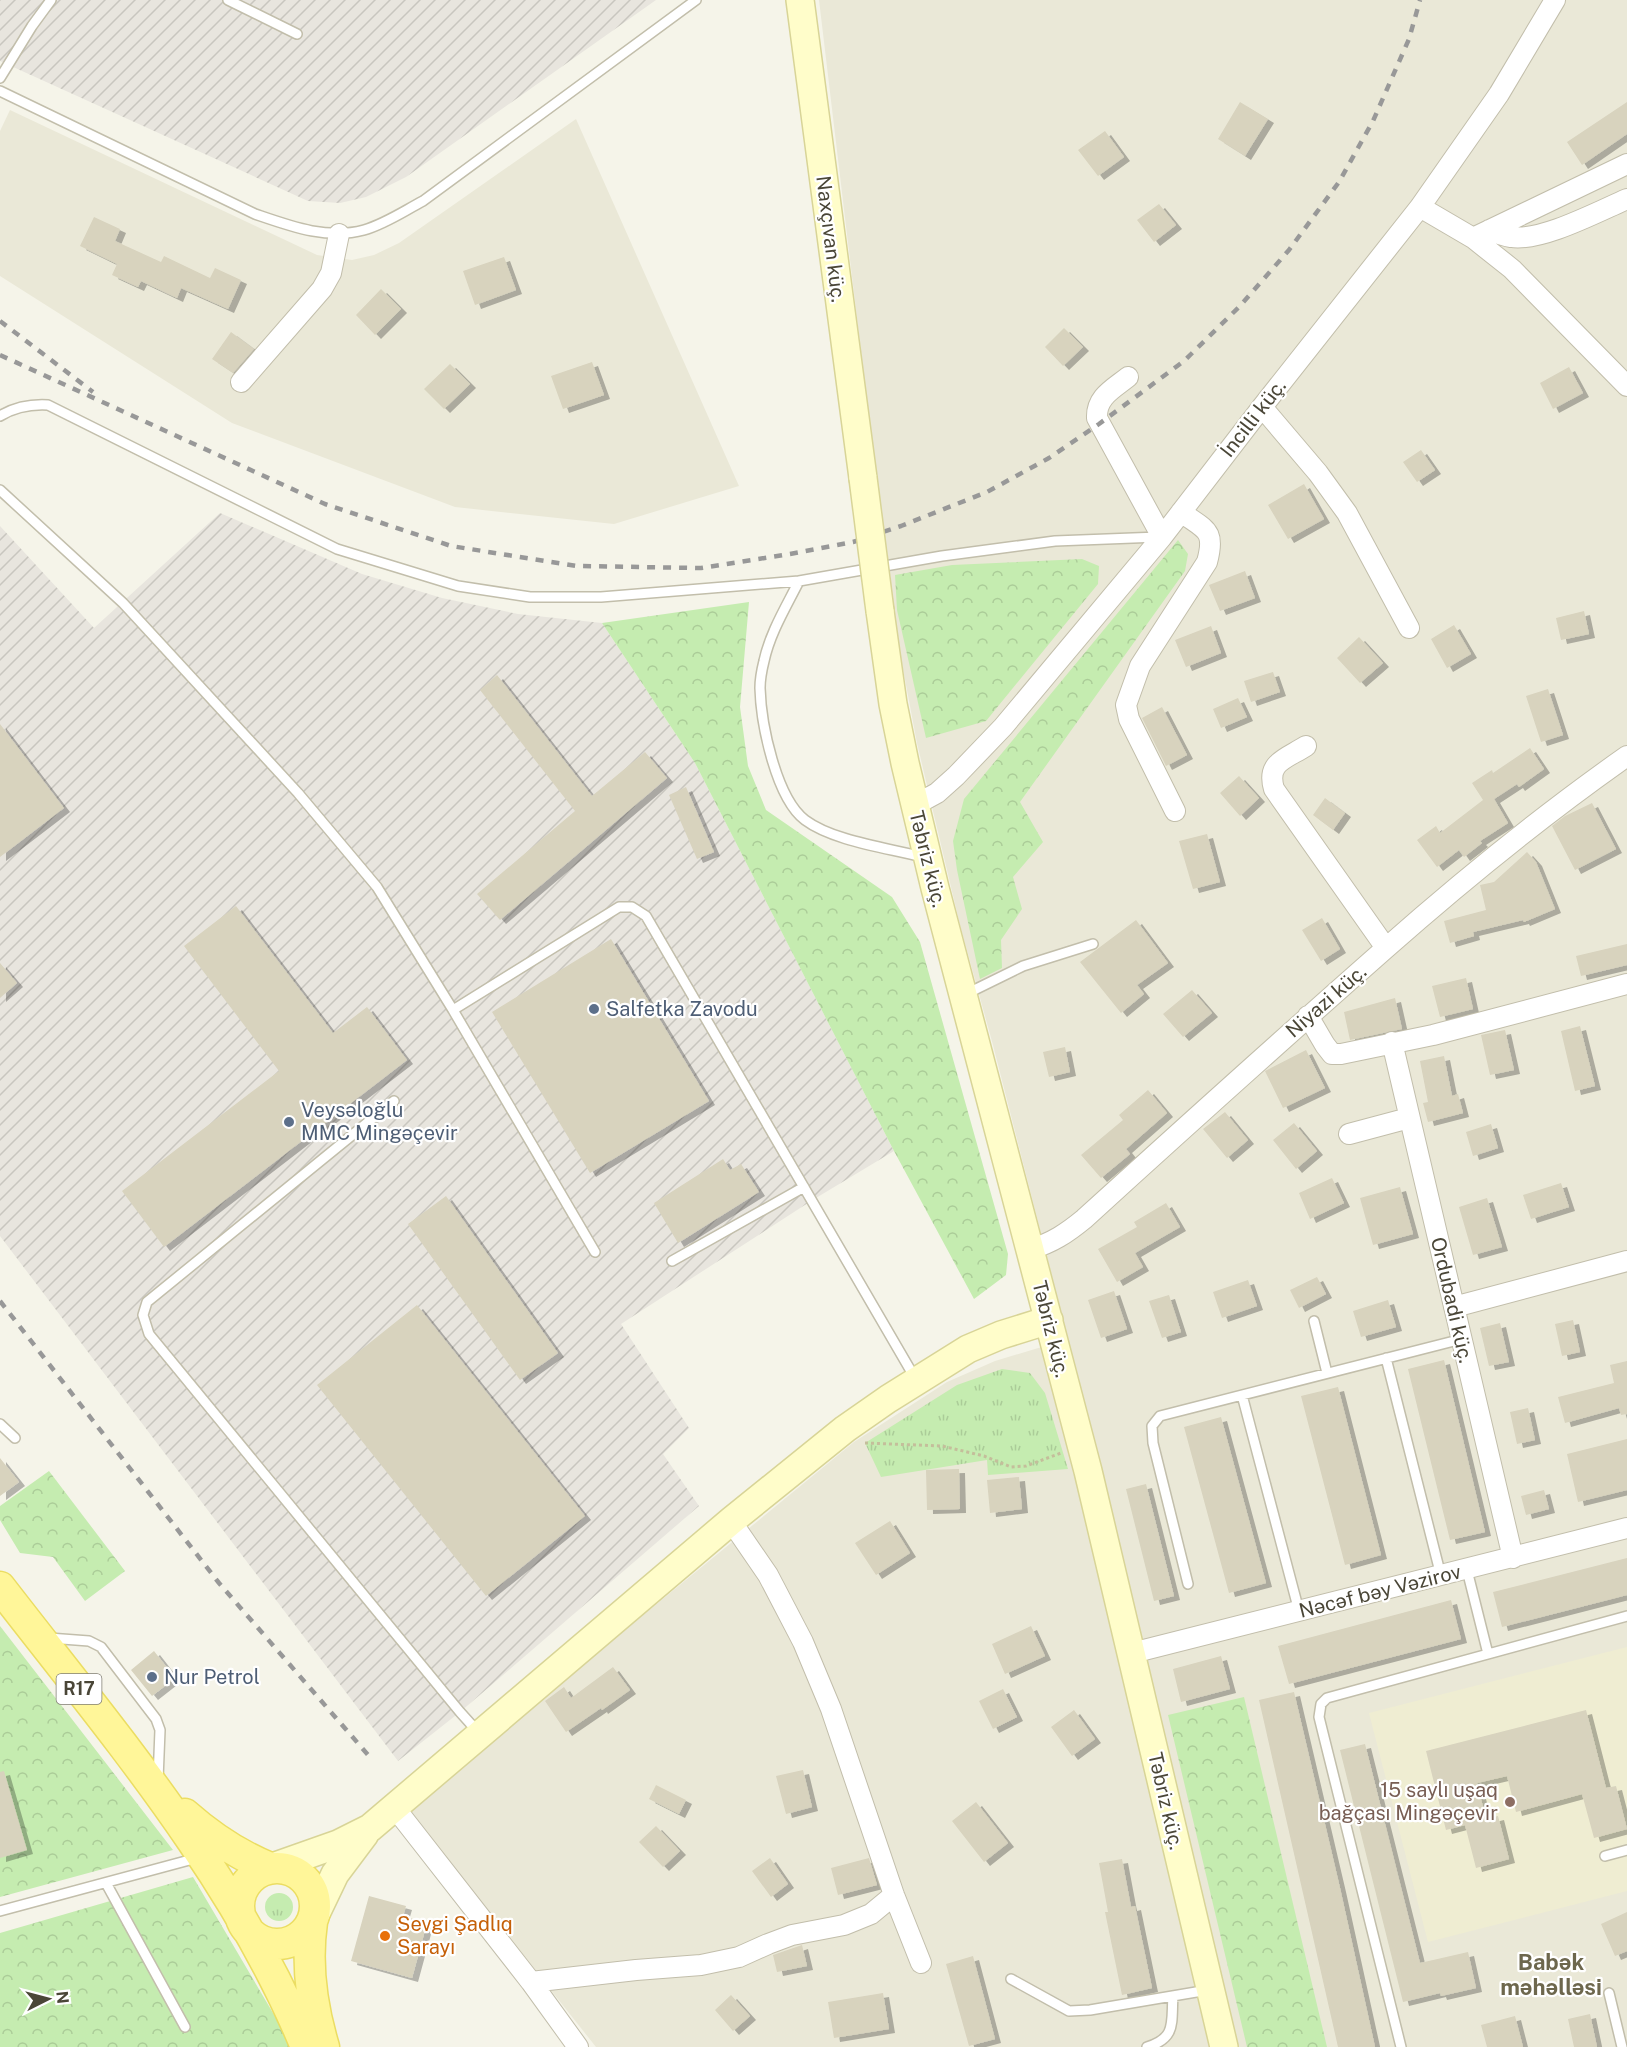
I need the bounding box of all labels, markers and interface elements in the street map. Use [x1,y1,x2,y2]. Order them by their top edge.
street label: Naxçıvan küç. [811,174,851,304]
street label: İncilli küç. [1215,374,1291,462]
street label: Təbriz küç. [904,808,952,910]
street label: Niyazi küç. [1281,959,1371,1043]
place label: Salfetka Zavodu [606,997,758,1021]
marker: Salfetka Zavodu [587,1002,601,1016]
place label: Veysəloğlu MMC Mingəçevir [301,1098,458,1145]
marker: Veysəloğlu MMC Mingəçevir [282,1115,296,1129]
street label: Ordubadi küç. [1426,1235,1478,1365]
street label: Təbriz küç. [1027,1278,1075,1380]
street label: Nəcəf bəy Vəzirov [1296,1559,1464,1623]
place label: Nur Petrol [164,1665,260,1689]
marker: Nur Petrol [145,1670,159,1684]
road number: R17 [56,1674,101,1704]
street label: Təbriz küç. [1143,1750,1189,1852]
place label: 15 saylı uşaq bağçası Mingəçevir [1319,1778,1498,1825]
marker: 15 saylı uşaq bağçası Mingəçevir [1503,1795,1517,1809]
place label: Sevgi Şadlıq Sarayı [397,1912,513,1959]
marker: Sevgi Şadlıq Sarayı [378,1929,392,1943]
district label: Babək məhəlləsi [1500,1949,1602,2000]
north arrow [18,1969,78,2029]
text: N [52,1990,73,2005]

